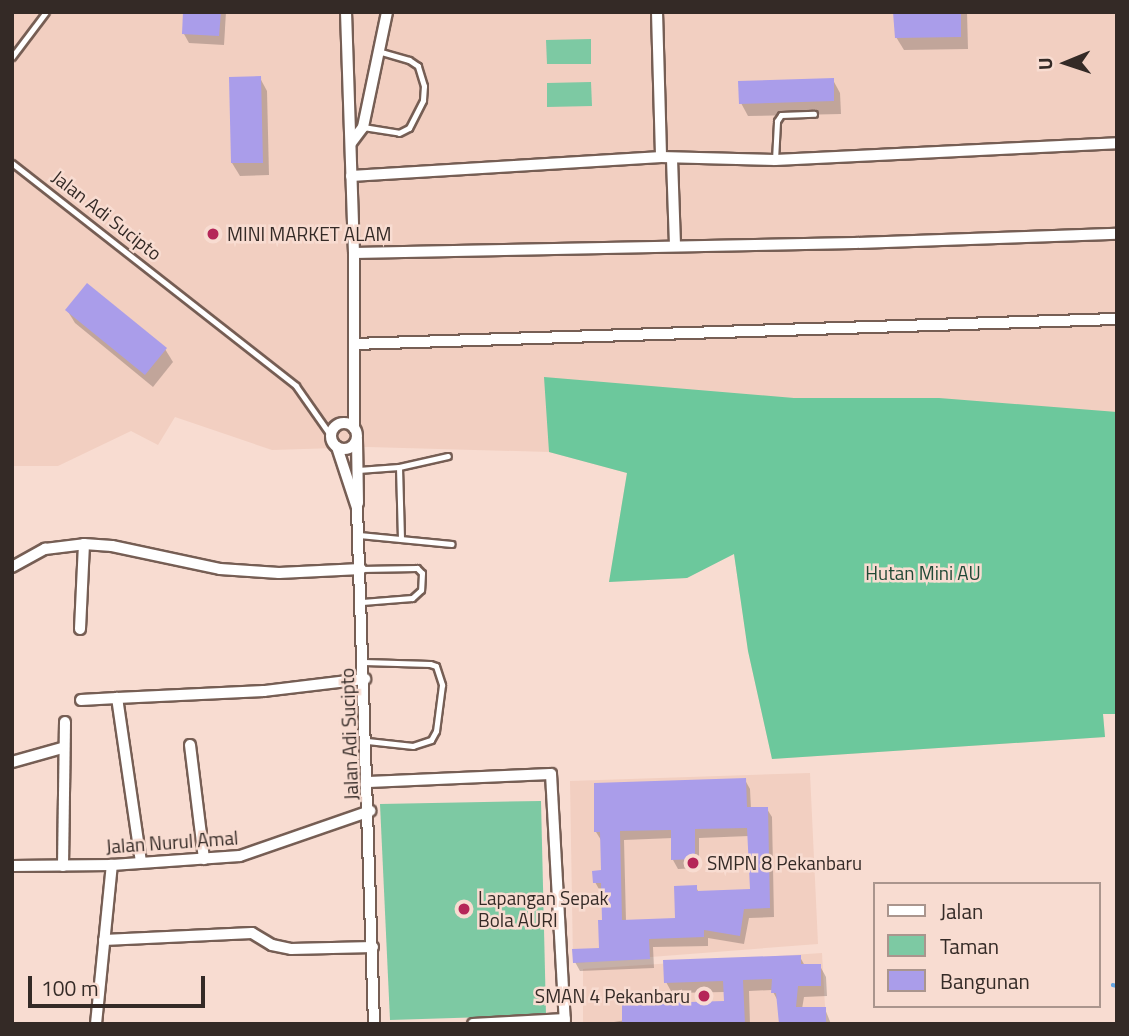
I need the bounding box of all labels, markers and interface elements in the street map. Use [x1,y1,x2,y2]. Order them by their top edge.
north arrow [1031,28,1101,98]
text: U [1030,57,1059,70]
street label: Jalan Adi Sucipto [48,165,166,265]
place label: MINI MARKET ALAM [227,223,392,245]
marker: MINI MARKET ALAM [205,226,221,242]
park label: Hutan Mini AU [865,562,981,584]
street label: Jalan Adi Sucipto [335,667,363,801]
street label: Jalan Nurul Amal [105,826,239,858]
place label: SMPN 8 Pekanbaru [707,852,862,874]
marker: SMPN 8 Pekanbaru [685,855,701,871]
legend [874,882,1101,1008]
place label: Lapangan Sepak Bola AURI [478,887,609,931]
text: Jalan [940,895,983,927]
marker: Lapangan Sepak Bola AURI [456,901,472,917]
text: Taman [940,930,999,962]
scale bar [32,962,208,1006]
text: Bangunan [940,965,1030,997]
text: 100 m [41,972,98,1004]
place label: SMAN 4 Pekanbaru [535,985,690,1007]
marker: SMAN 4 Pekanbaru [696,988,712,1004]

